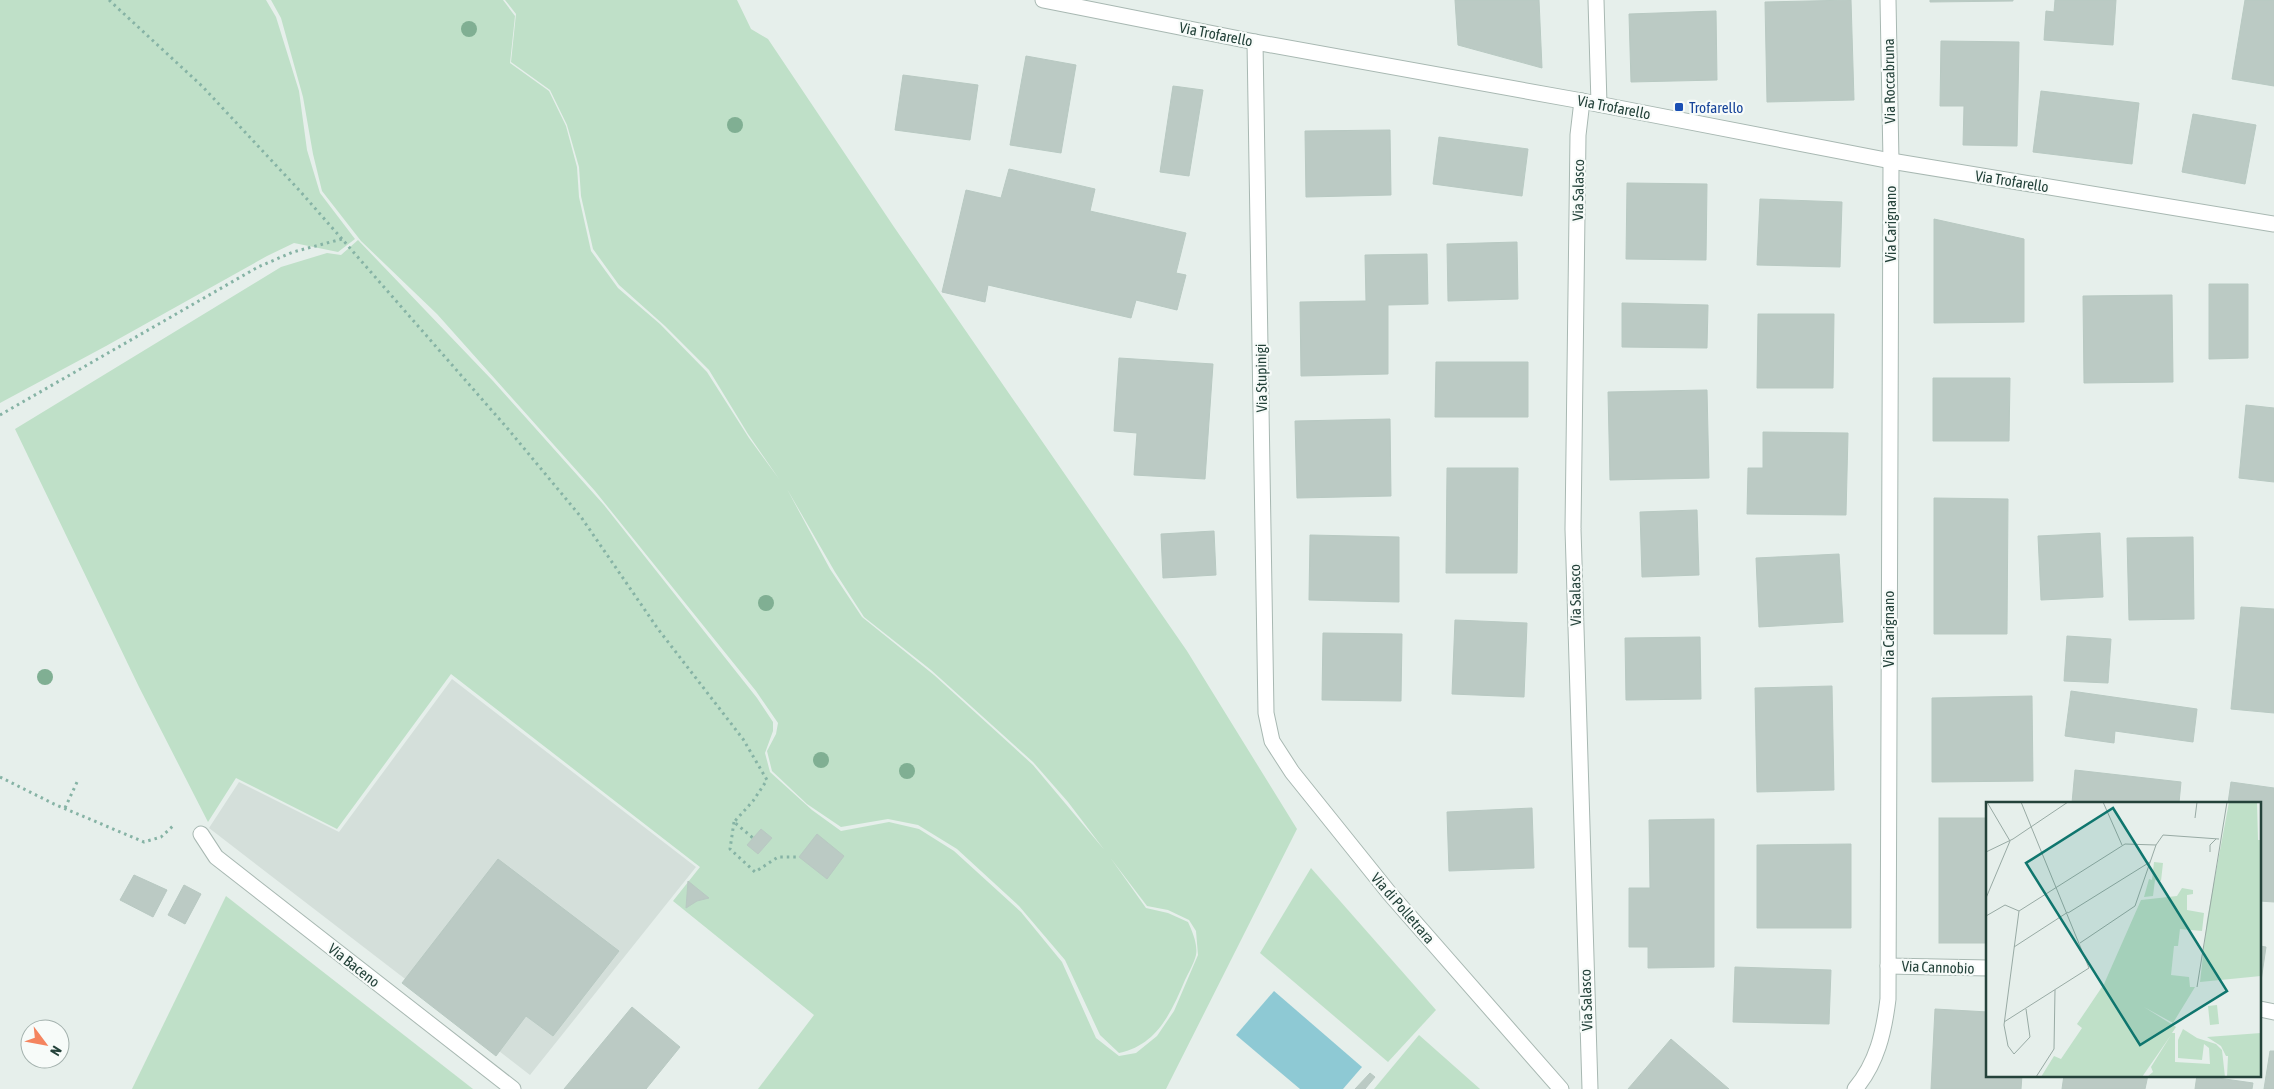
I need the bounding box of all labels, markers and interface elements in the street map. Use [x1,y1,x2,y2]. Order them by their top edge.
street label: Via Trofarello [1178,19,1254,49]
street label: Via Roccabruna [1880,38,1898,124]
street label: Via Trofarello [1576,92,1652,122]
place label: Trofarello [1689,99,1743,116]
marker: Trofarello [1673,101,1685,113]
street label: Via Salasco [1569,159,1587,221]
street label: Via Trofarello [1974,167,2050,195]
street label: Via Carignano [1882,186,1899,262]
street label: Via Stupinigi [1252,343,1270,413]
street label: Via Salasco [1566,564,1584,626]
street label: Via Carignano [1880,591,1897,667]
inset map [1986,802,2262,1076]
street label: Via di Polletrara [1368,869,1438,947]
street label: Via Baceno [325,940,383,990]
street label: Via Cannobio [1901,957,1975,977]
street label: Via Salasco [1576,969,1596,1031]
north arrow [20,1019,70,1069]
text: N [47,1043,65,1059]

